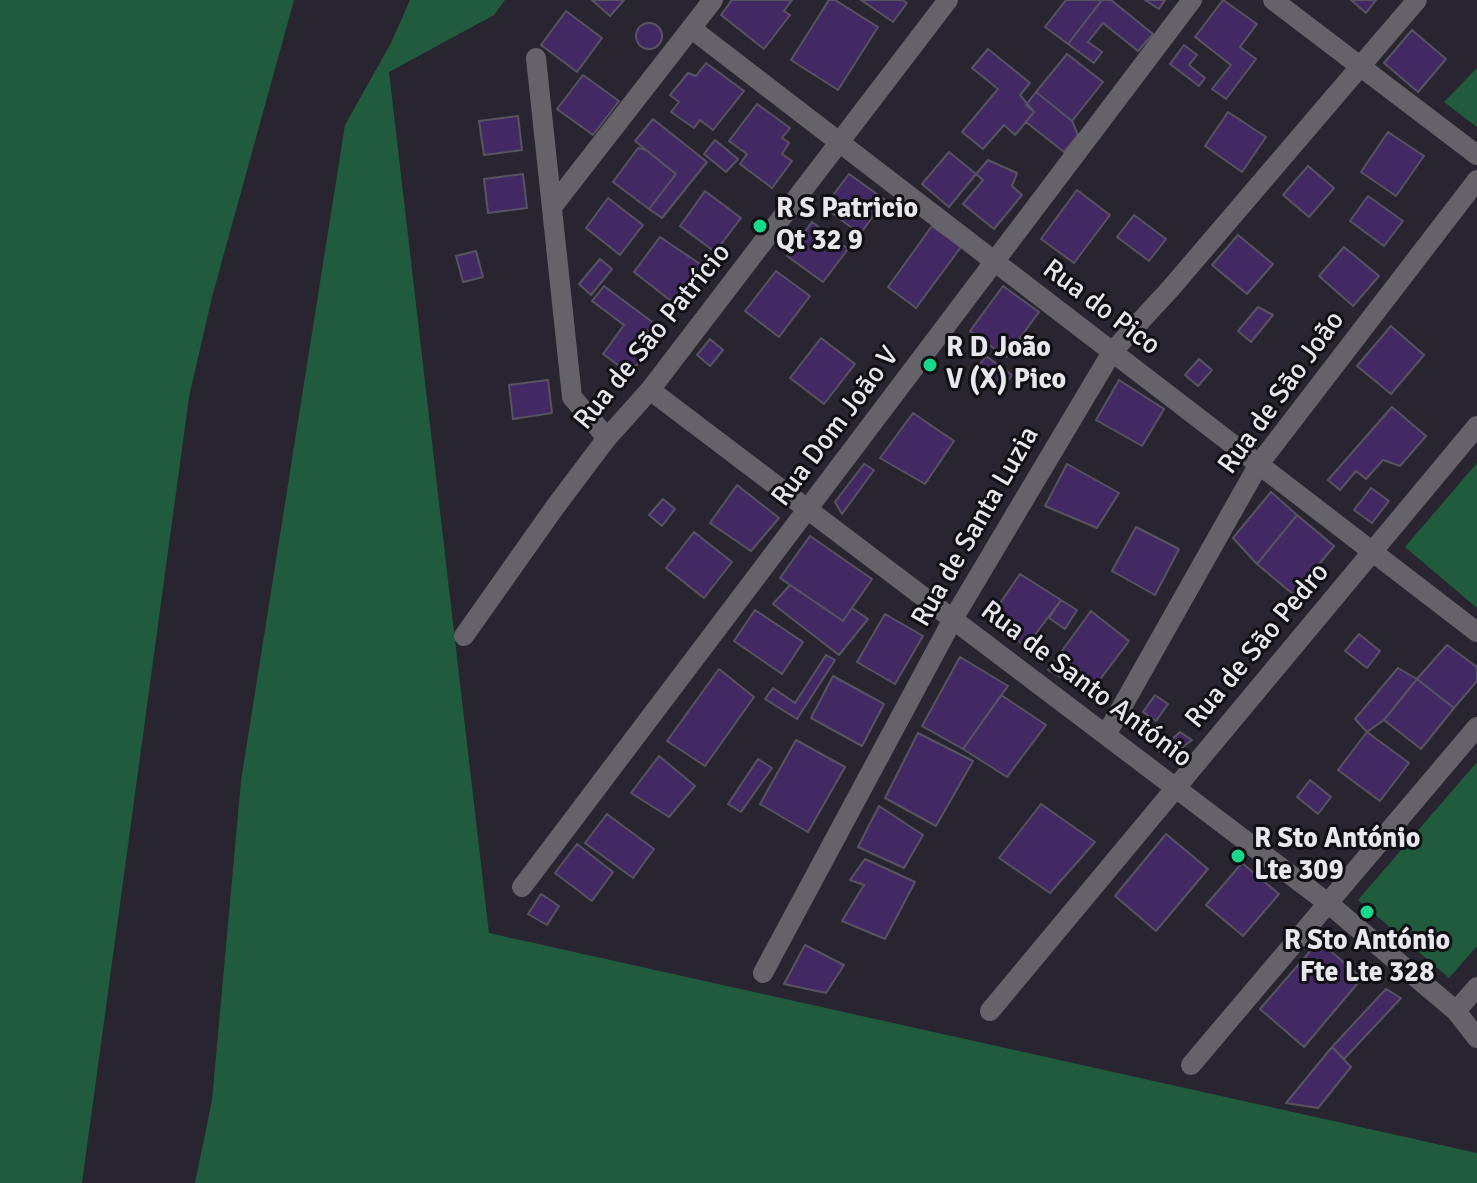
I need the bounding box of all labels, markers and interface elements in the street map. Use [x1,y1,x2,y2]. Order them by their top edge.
place label: R S Patricio Qt 32 9 [776,193,918,259]
marker: R S Patricio Qt 32 9 [751,217,769,235]
street label: Rua de São Patrício [568,237,738,437]
street label: Rua do Pico [1036,253,1166,363]
street label: Rua de São João [1212,305,1352,481]
place label: R D João V (X) Pico [946,332,1066,398]
street label: Rua Dom João V [765,341,907,513]
marker: R D João V (X) Pico [921,356,939,374]
street label: Rua de Santa Luzia [905,421,1047,633]
street label: Rua de São Pedro [1179,556,1337,736]
street label: Rua de Santo António [974,595,1198,775]
place label: R Sto António Lte 309 [1254,823,1420,889]
marker: R Sto António Lte 309 [1229,847,1247,865]
marker: R Sto António Fte Lte 328 [1358,903,1376,921]
place label: R Sto António Fte Lte 328 [1284,925,1450,991]

